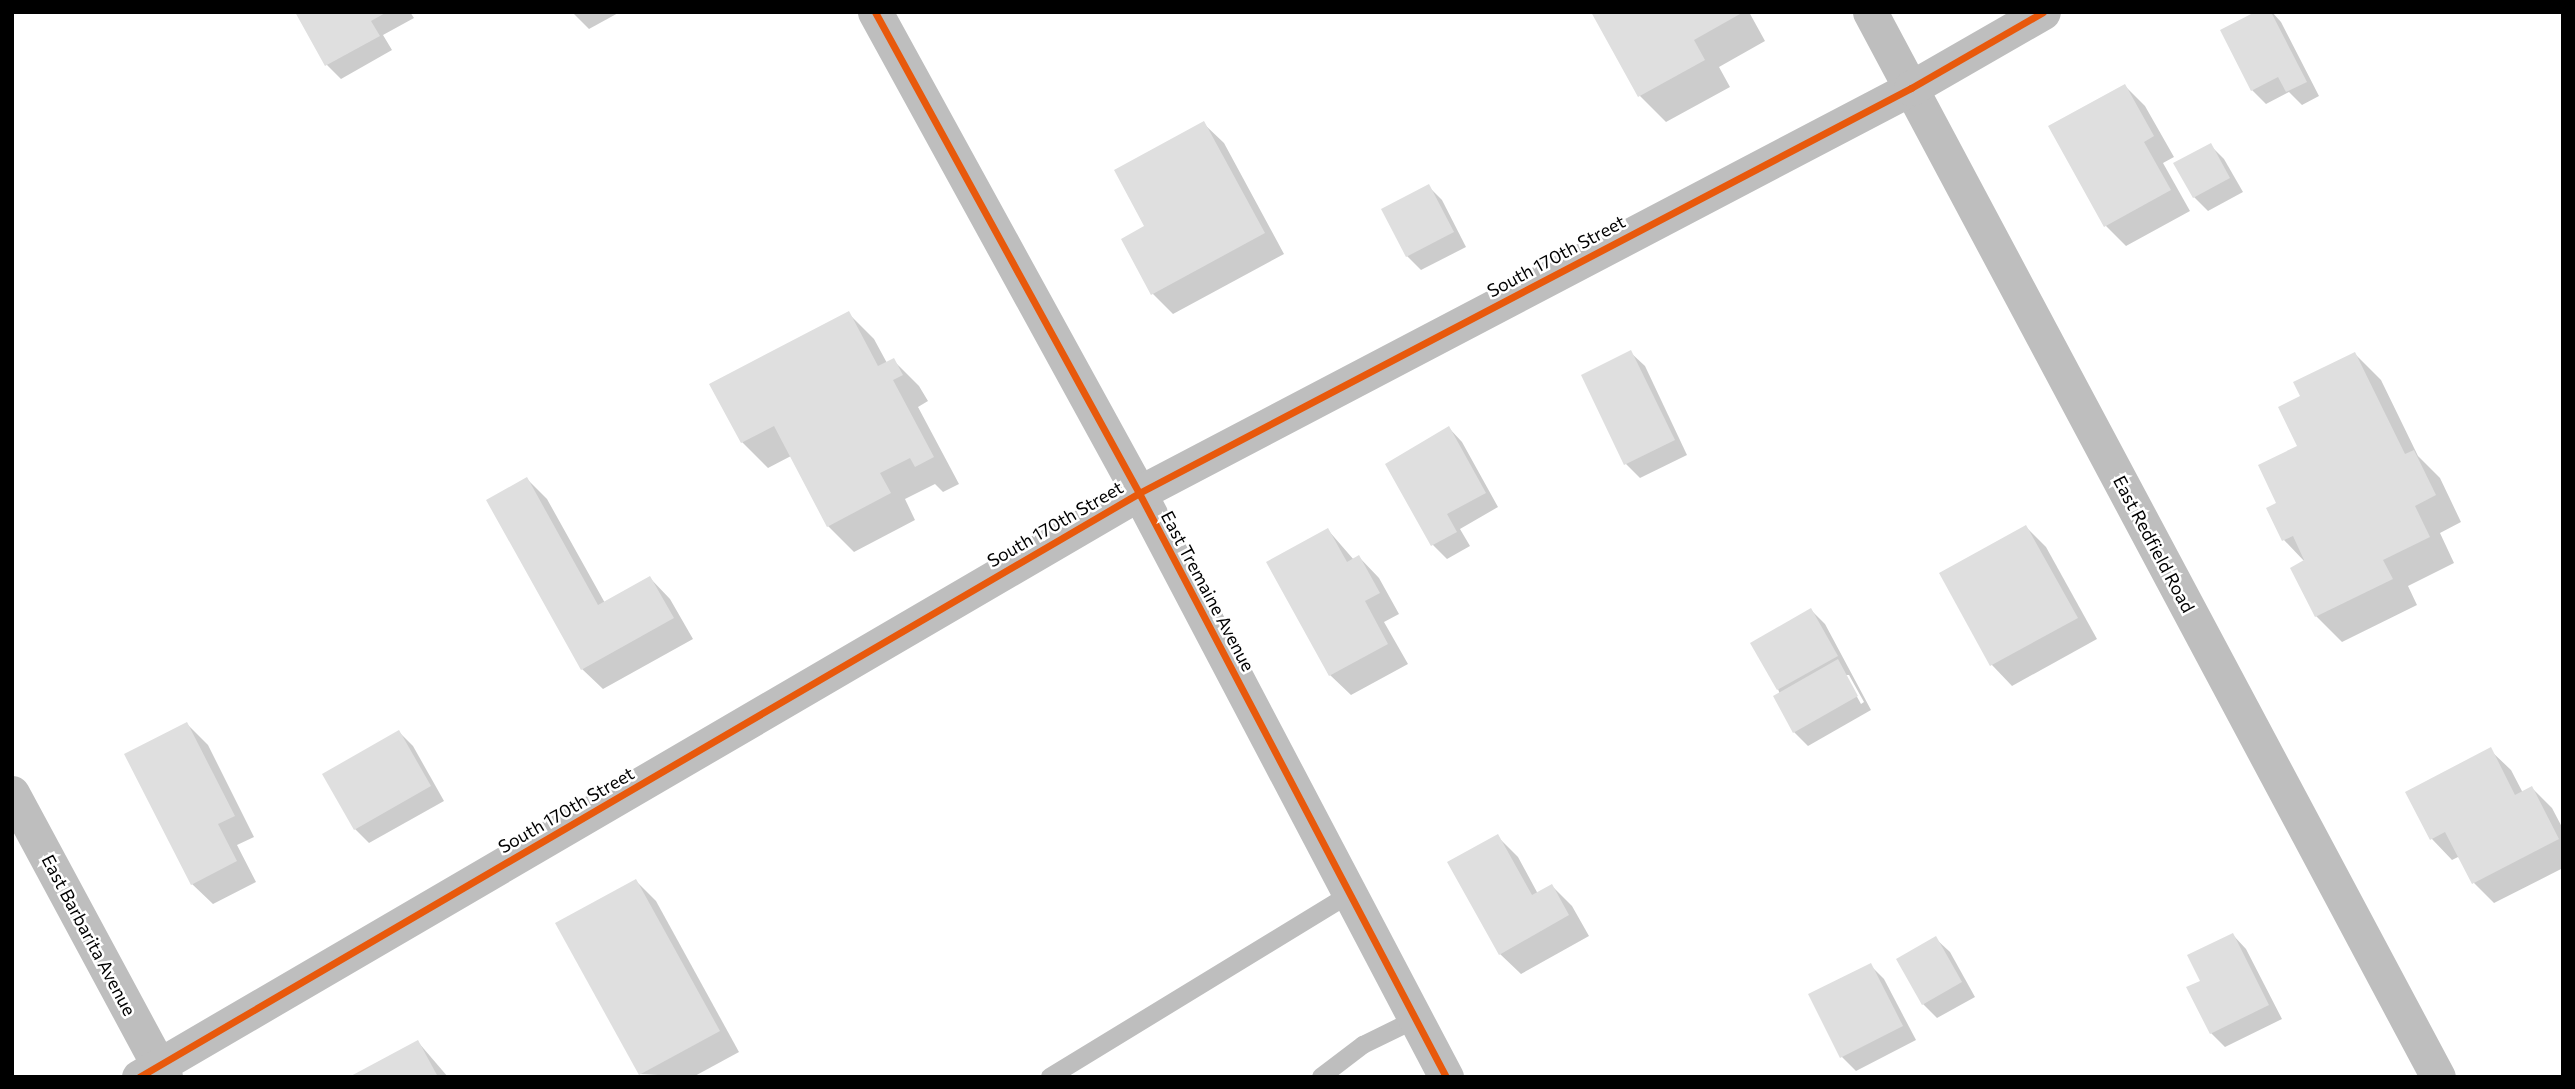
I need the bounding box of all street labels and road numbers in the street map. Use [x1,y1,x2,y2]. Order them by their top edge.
street label: South 170th Street [1483,210,1629,302]
street label: East Redfield Road [2109,472,2199,616]
street label: South 170th Street [983,476,1127,572]
street label: East Tremaine Avenue [1157,507,1259,675]
street label: South 170th Street [494,762,638,858]
street label: East Barbarita Avenue [37,851,141,1019]

